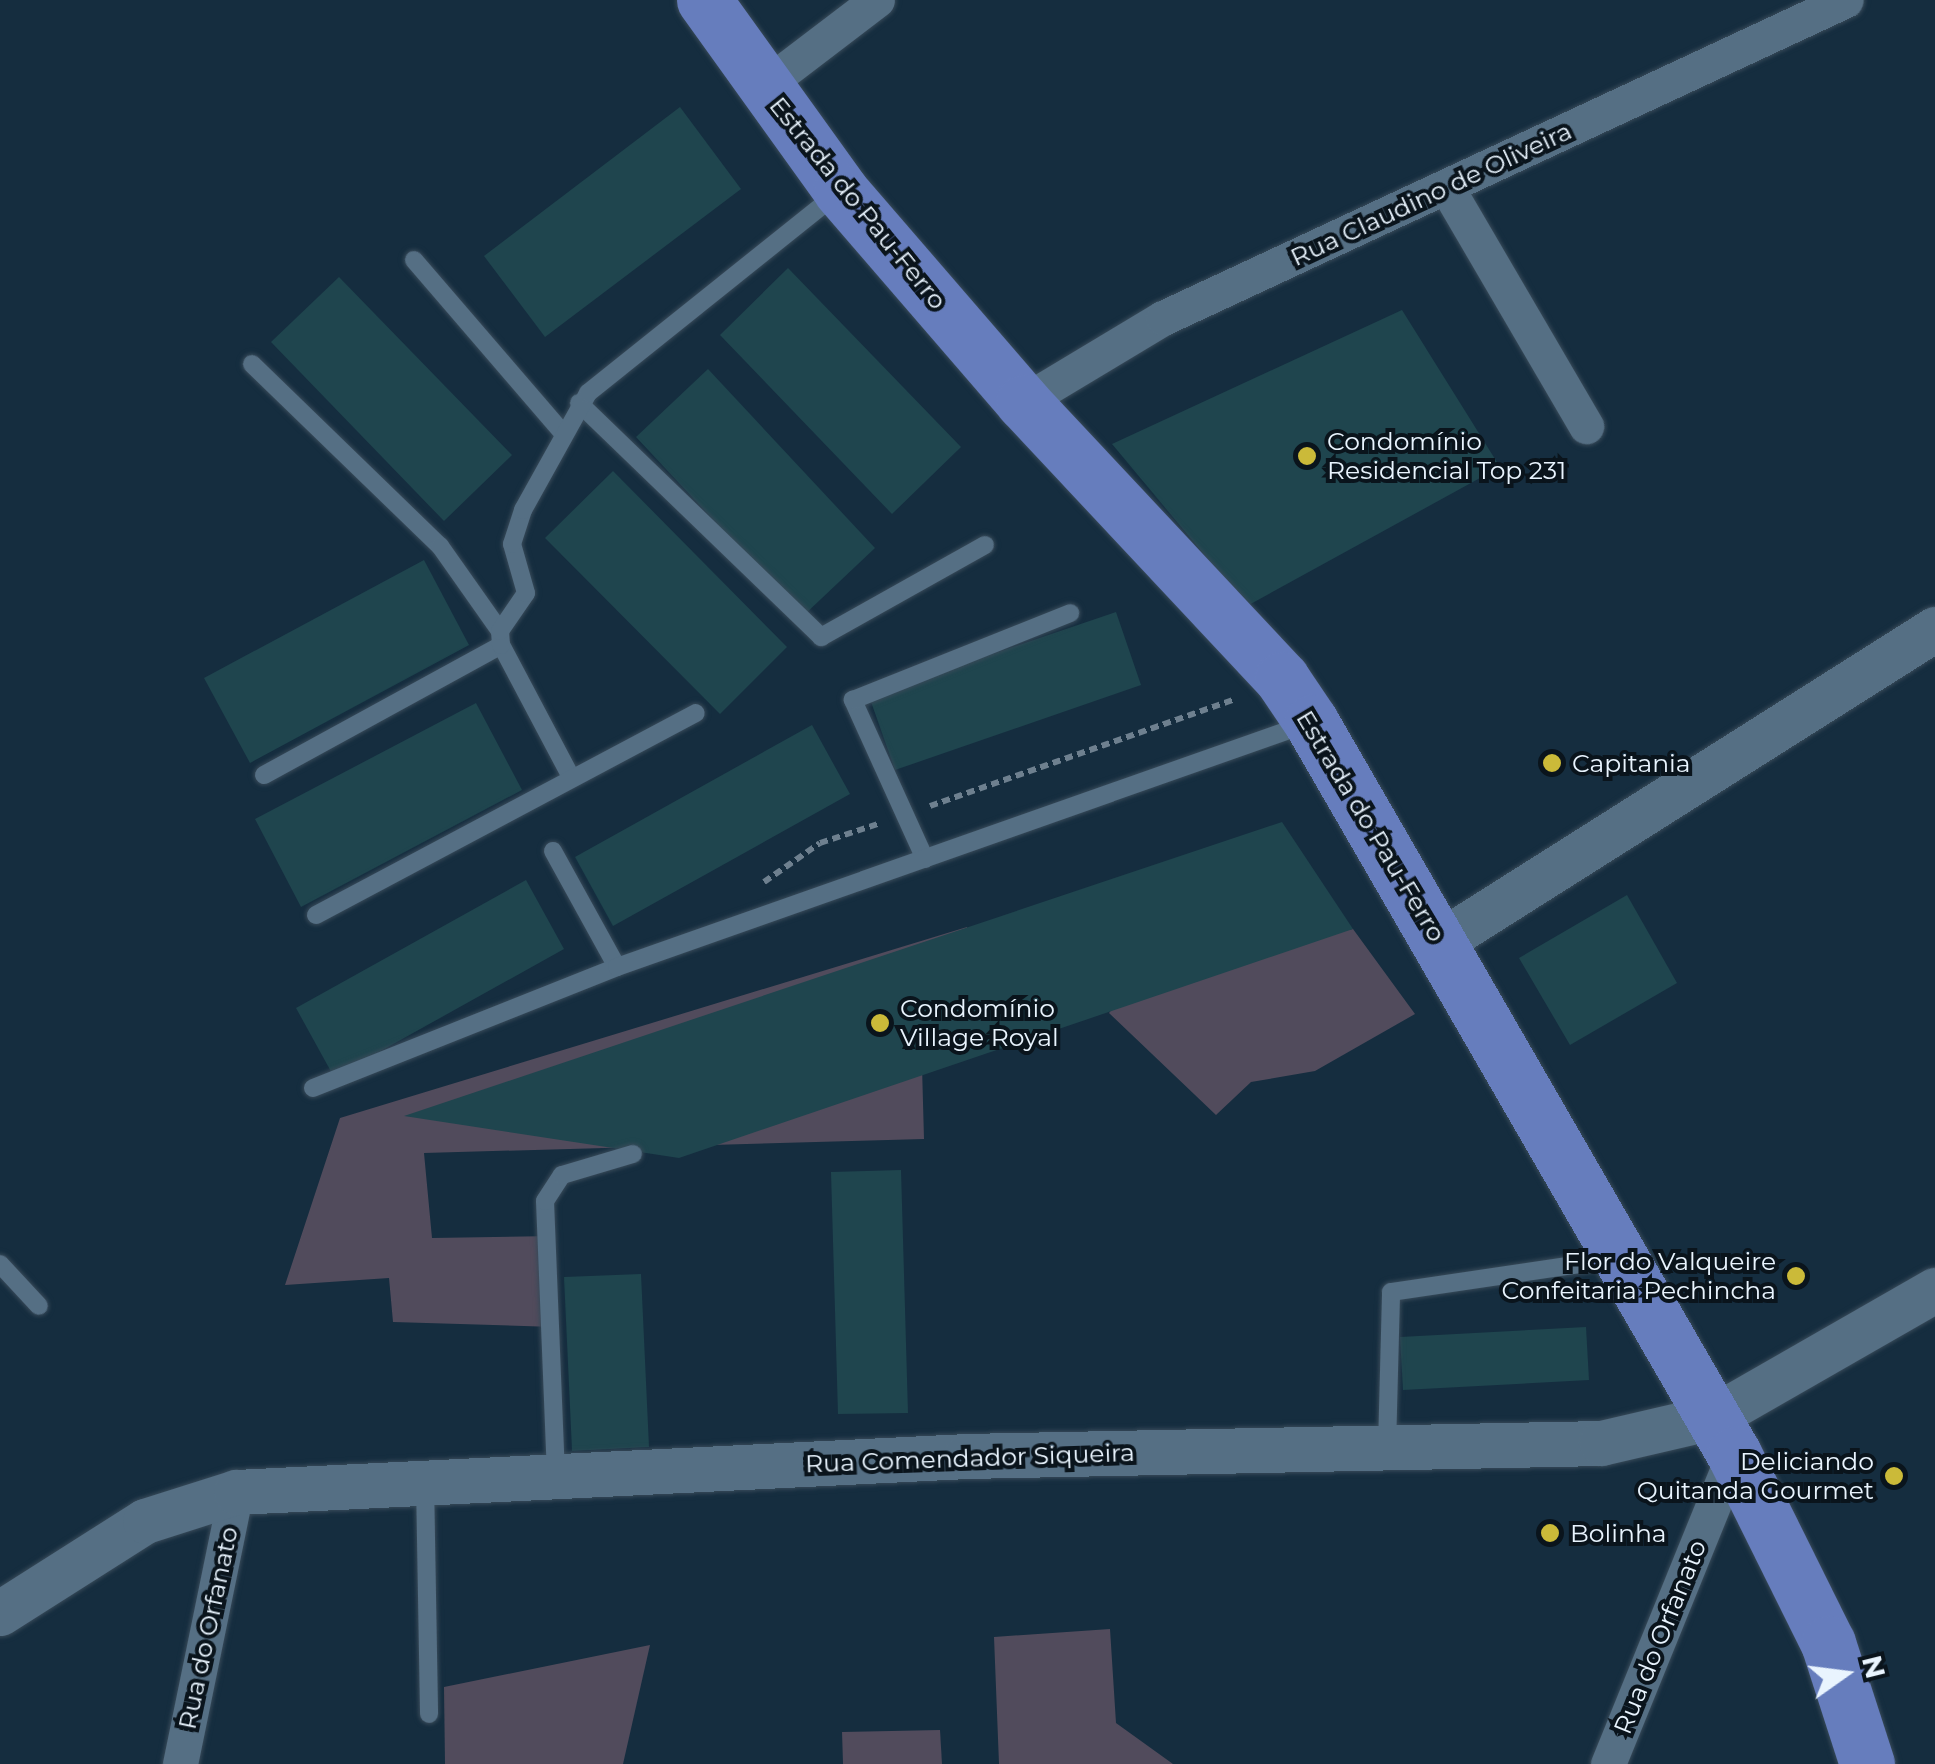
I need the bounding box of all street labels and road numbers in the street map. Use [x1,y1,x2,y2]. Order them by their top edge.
street label: Estrada do Pau-Ferro [763,91,953,315]
street label: Rua Claudino de Oliveira [1286,116,1576,272]
street label: Estrada do Pau-Ferro [1290,705,1452,947]
street label: Rua Comendador Siqueira [805,1437,1135,1479]
street label: Rua do Orfanato [172,1524,244,1732]
street label: Rua do Orfanato [1607,1536,1713,1738]

